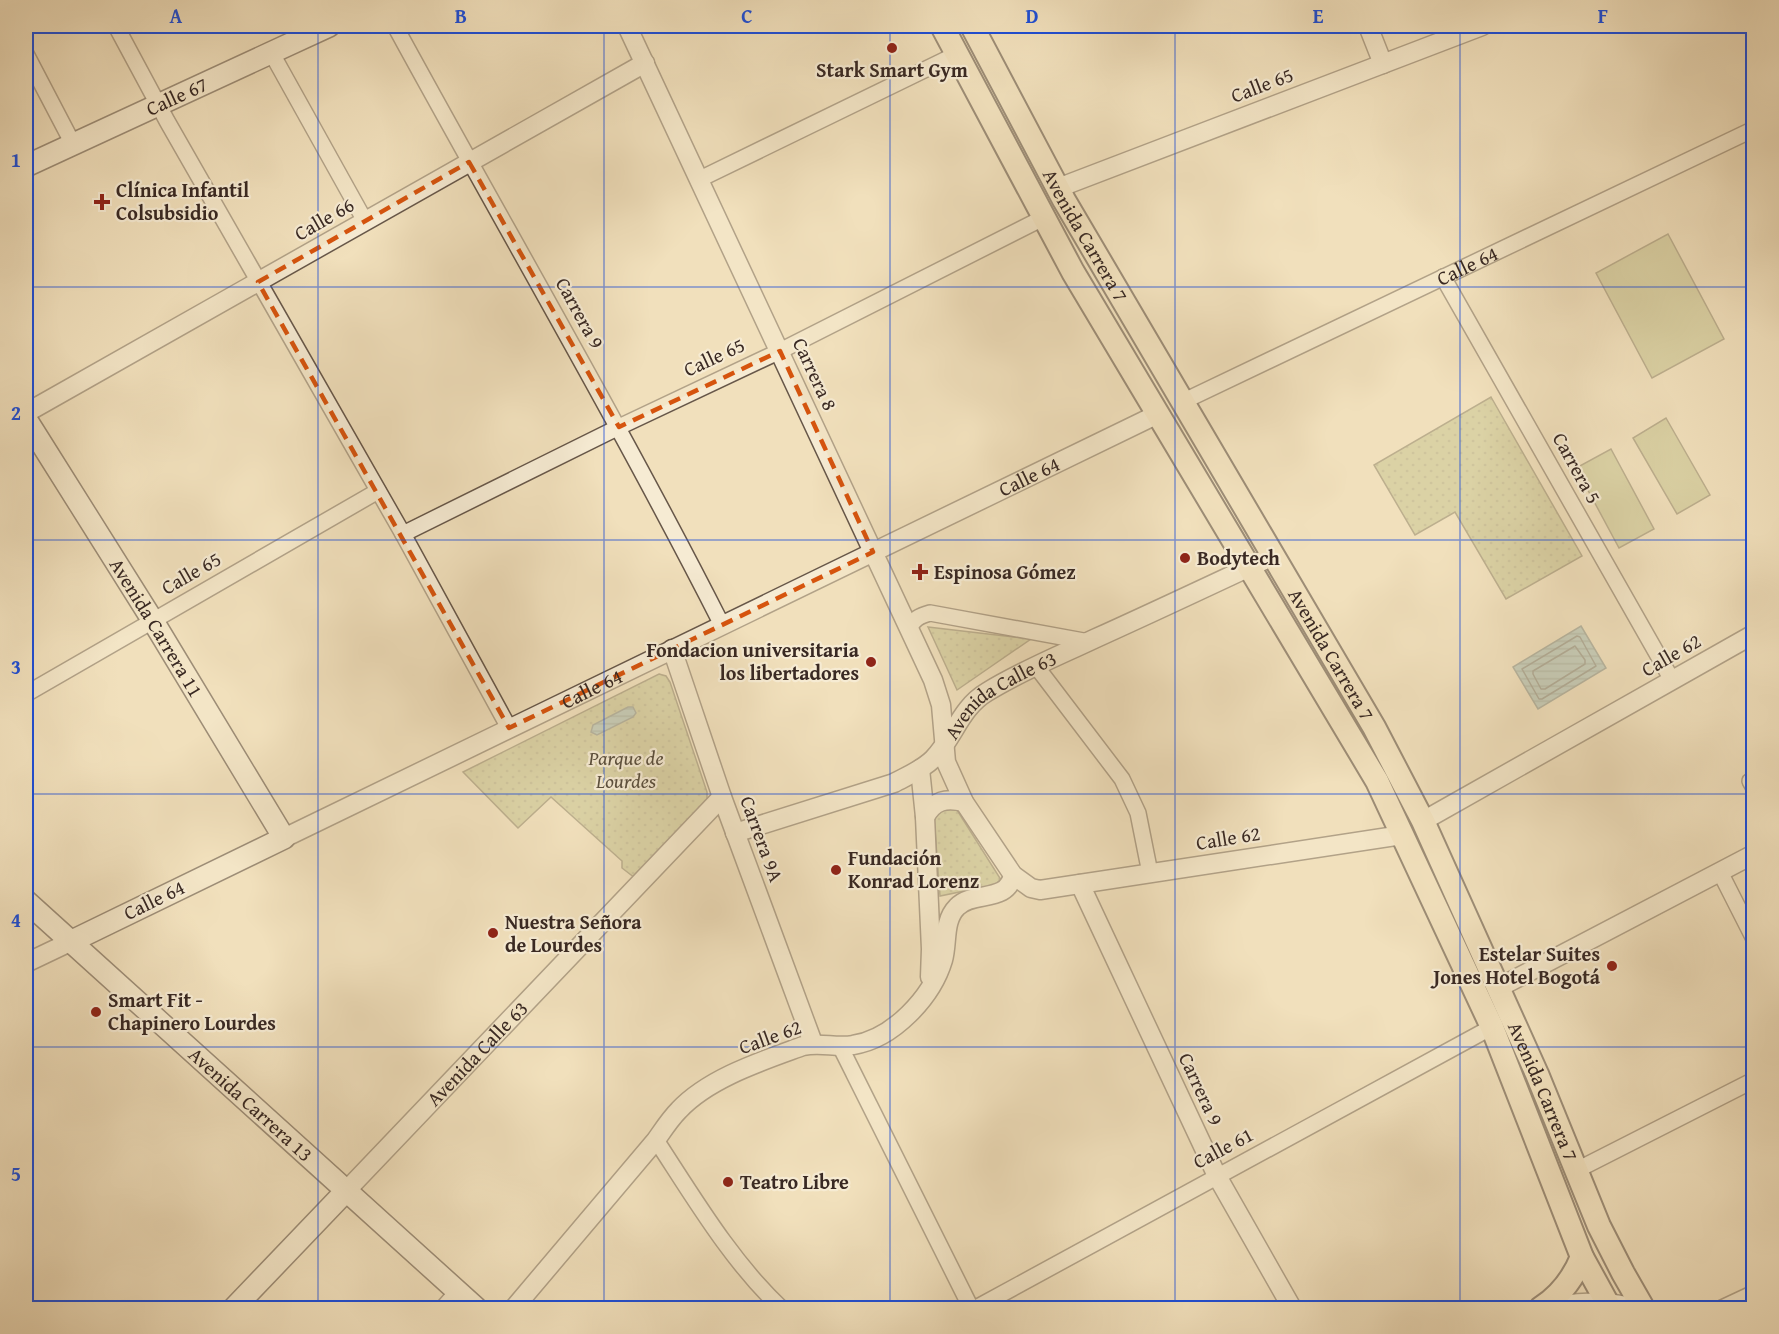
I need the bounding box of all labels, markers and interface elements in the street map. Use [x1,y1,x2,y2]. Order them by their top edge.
text: A [170,1,183,30]
text: B [455,1,467,30]
text: C [741,1,753,30]
text: D [1025,1,1039,30]
text: E [1313,1,1324,30]
text: F [1598,1,1608,30]
marker: Stark Smart Gym [885,41,899,55]
place label: Stark Smart Gym [816,55,968,84]
street label: Calle 65 [1226,59,1297,110]
street label: Calle 67 [141,69,212,123]
text: 1 [11,145,21,174]
street label: Avenida Carrera 7 [1036,164,1136,307]
place label: Clínica Infantil Colsubsidio [116,175,249,227]
street label: Calle 66 [289,190,359,247]
marker: Clínica Infantil Colsubsidio [93,193,111,211]
street label: Calle 64 [1432,238,1502,292]
street label: Carrera 9 [549,272,612,354]
street label: Calle 65 [678,330,749,383]
street label: Carrera 8 [786,333,845,415]
text: 2 [11,398,21,427]
street label: Carrera 5 [1546,427,1609,509]
street label: Calle 64 [993,449,1064,503]
place label: Bodytech [1197,543,1280,572]
street label: Calle 65 [156,544,226,601]
marker: Bodytech [1178,551,1192,565]
street label: Avenida Carrera 11 [103,552,211,702]
place label: Espinosa Gómez [934,557,1076,586]
marker: Espinosa Gómez [911,563,929,581]
street label: Avenida Carrera 7 [1281,583,1382,726]
street label: Calle 62 [1636,626,1706,683]
place label: Fondacion universitaria los libertadores [646,635,860,687]
street label: Avenida Calle 63 [937,643,1061,745]
text: 3 [11,652,21,681]
marker: Fondacion universitaria los libertadores [864,655,878,669]
street label: Calle 64 [556,661,627,715]
park label: Parque de Lourdes [587,743,664,795]
street label: Carrera 9A [734,792,791,886]
street label: Calle 62 [1194,818,1262,857]
place label: Fundación Konrad Lorenz [848,843,979,895]
marker: Fundación Konrad Lorenz [829,863,843,877]
street label: Calle 64 [118,872,189,927]
text: 4 [11,905,21,934]
place label: Nuestra Señora de Lourdes [505,907,642,959]
marker: Nuestra Señora de Lourdes [486,926,500,940]
place label: Estelar Suites Jones Hotel Bogotá [1430,939,1601,991]
marker: Estelar Suites Jones Hotel Bogotá [1605,959,1619,973]
place label: Smart Fit - Chapinero Lourdes [108,985,276,1037]
street label: Avenida Calle 63 [419,994,534,1112]
marker: Smart Fit - Chapinero Lourdes [89,1005,103,1019]
street label: Calle 62 [735,1012,805,1061]
street label: Avenida Carrera 7 [1501,1017,1586,1165]
street label: Avenida Carrera 13 [183,1040,320,1168]
street label: Carrera 9 [1172,1048,1231,1130]
street label: Calle 61 [1187,1120,1258,1176]
text: 5 [11,1159,21,1188]
place label: Teatro Libre [740,1167,849,1196]
marker: Teatro Libre [721,1175,735,1189]

